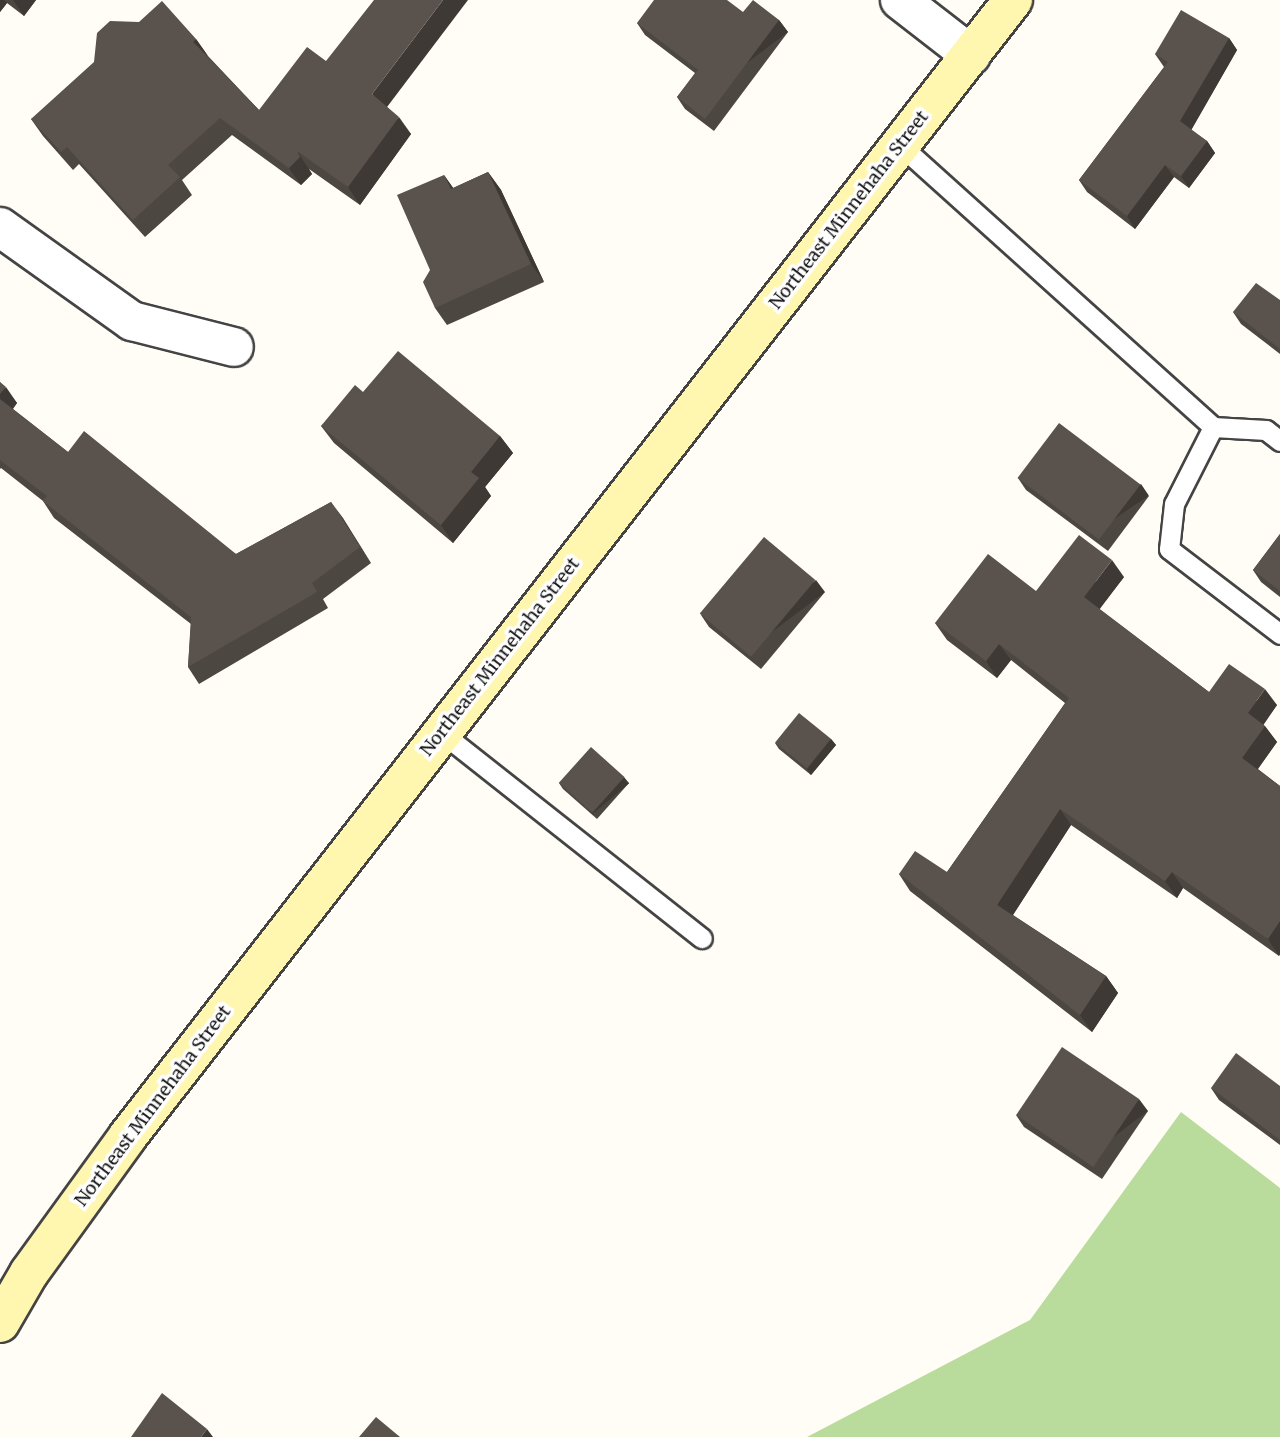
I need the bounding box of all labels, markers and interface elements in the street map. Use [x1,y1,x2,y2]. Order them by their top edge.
street label: Northeast Minnehaha Street [765,106,933,314]
street label: Northeast Minnehaha Street [416,553,584,761]
street label: Northeast Minnehaha Street [70,1001,236,1211]

